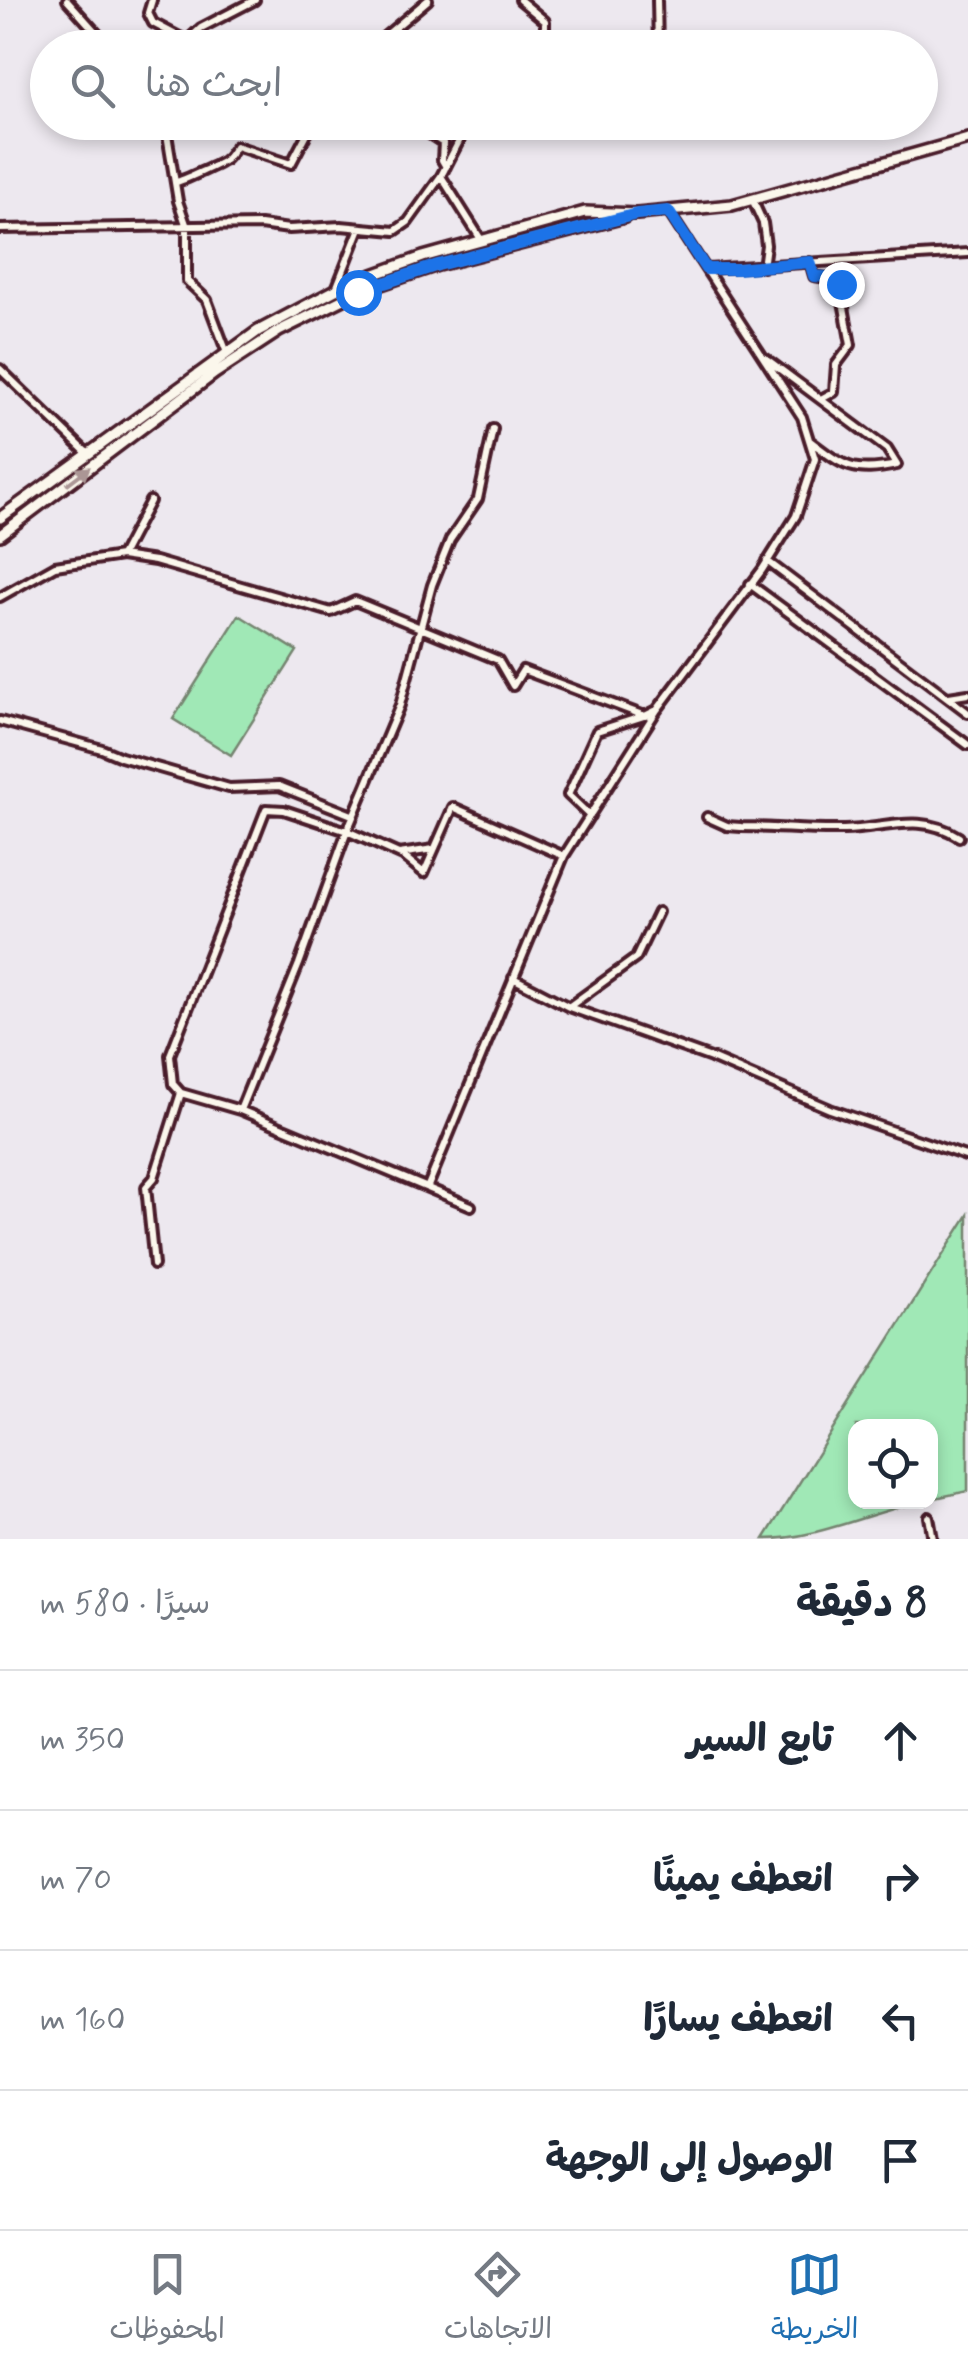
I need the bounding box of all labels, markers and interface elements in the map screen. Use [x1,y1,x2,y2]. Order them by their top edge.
search box [30,30,938,140]
icon: search [65,58,120,113]
text: ابحث هنا [145,61,282,110]
route end [819,262,865,308]
route start [336,270,382,316]
one-way arrow [65,467,91,487]
map controls [848,1419,938,1509]
button: locate [848,1419,938,1509]
text: 8 دقيقة [796,1577,928,1632]
text: سيرًا · 580 m [40,1583,210,1625]
icon: ahead [873,1713,928,1768]
text: تابع السير [687,1716,833,1765]
text: 350 m [40,1719,125,1761]
icon: right [873,1853,928,1908]
text: انعطف يمينًا [653,1856,833,1905]
text: 70 m [40,1859,112,1901]
icon: left [873,1993,928,2048]
text: انعطف يسارًا [643,1996,833,2045]
text: 160 m [40,1999,125,2041]
icon: arrive [873,2133,928,2188]
text: الوصول إلى الوجهة [545,2136,833,2185]
tab: المحفوظات [110,2247,225,2353]
tab: الاتجاهات [444,2247,552,2353]
tab: الخريطة [771,2247,858,2353]

